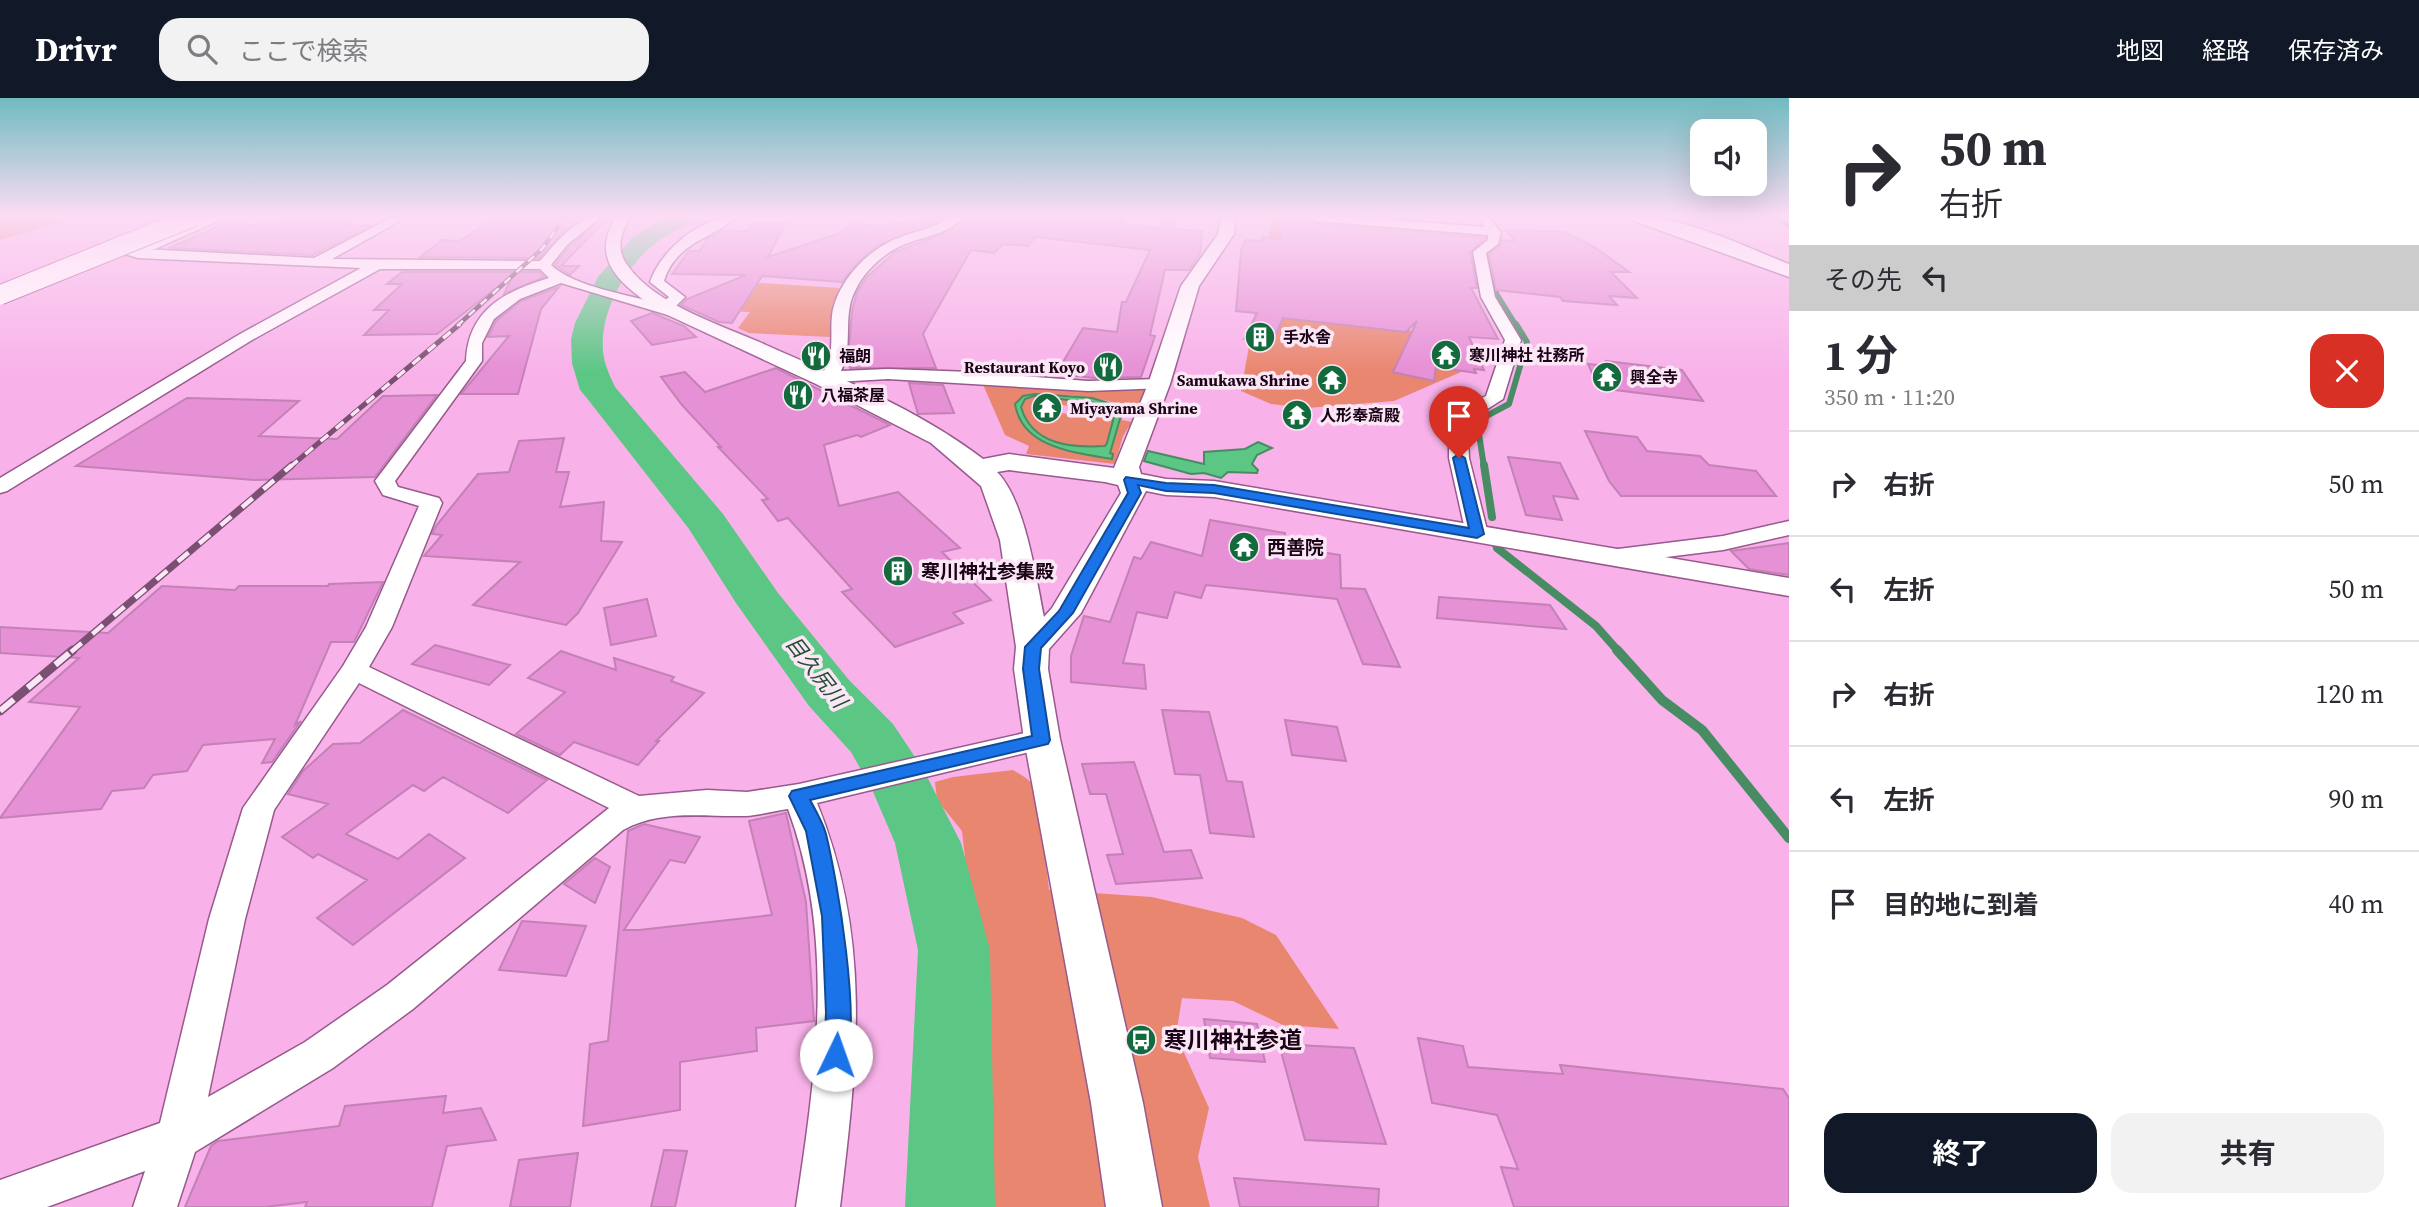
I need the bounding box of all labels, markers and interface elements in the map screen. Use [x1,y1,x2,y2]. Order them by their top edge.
search box [159,18,649,81]
text: Drivr [35,27,117,72]
icon: search [183,30,221,68]
text: ここで検索 [239,33,369,69]
text: 地図 [2116,34,2164,67]
text: 経路 [2202,34,2250,67]
text: 保存済み [2288,34,2384,67]
text: 50 m [1939,114,2047,181]
map controls [1690,119,1767,196]
button: sound [1690,119,1767,196]
icon: right [1824,126,1915,217]
text: 右折 [1939,182,2003,226]
icon: left [1916,259,1954,297]
text: その先 [1824,262,1902,298]
building icon: 手水舎 [1243,320,1277,354]
place label: 手水舎 [1283,326,1331,348]
text: 1 分 [1824,326,1898,384]
button: close [2310,334,2384,408]
temple icon: 寒川神社 社務所 [1429,338,1463,372]
restaurant icon: 福朗 [799,339,833,373]
place label: 寒川神社 社務所 [1469,344,1584,366]
place label: 福朗 [839,345,871,367]
restaurant icon: Restaurant Koyo [1091,350,1125,384]
place label: Restaurant Koyo [964,356,1085,378]
temple icon: 興全寺 [1590,360,1624,394]
temple icon: Samukawa Shrine [1315,363,1349,397]
place label: 興全寺 [1630,366,1678,388]
place label: Samukawa Shrine [1177,369,1309,391]
restaurant icon: 八福茶屋 [781,378,815,412]
text: 350 m · 11:20 [1824,381,1955,413]
place label: 八福茶屋 [821,384,885,406]
pin [1429,386,1489,458]
temple icon: Miyayama Shrine [1030,391,1064,425]
place label: Miyayama Shrine [1070,397,1198,419]
icon: arrive [1440,397,1478,435]
temple icon: 人形奉斎殿 [1280,398,1314,432]
place label: 人形奉斎殿 [1320,404,1400,426]
icon: right [1824,465,1862,503]
text: 50 m [2329,466,2384,502]
text: 右折 [1883,467,1935,503]
temple icon: 西善院 [1227,530,1261,564]
place label: 西善院 [1267,534,1324,560]
building icon: 寒川神社参集殿 [881,554,915,588]
place label: 寒川神社参集殿 [921,558,1054,584]
icon: left [1824,570,1862,608]
text: 50 m [2329,571,2384,607]
text: 左折 [1883,572,1935,608]
water label: 目久尻川 [779,630,855,715]
icon: right [1824,675,1862,713]
text: 120 m [2316,676,2384,712]
text: 右折 [1883,677,1935,713]
icon: left [1824,780,1862,818]
text: 90 m [2329,781,2384,817]
text: 左折 [1883,782,1935,818]
icon: arrive [1824,885,1862,923]
text: 40 m [2329,886,2384,922]
text: 目的地に到着 [1883,887,2039,923]
position arrow [799,1018,873,1092]
bus stop icon: 寒川神社参道 [1124,1023,1158,1057]
place label: 寒川神社参道 [1164,1024,1302,1056]
button: 終了 [1824,1113,2097,1193]
button: 共有 [2111,1113,2384,1193]

